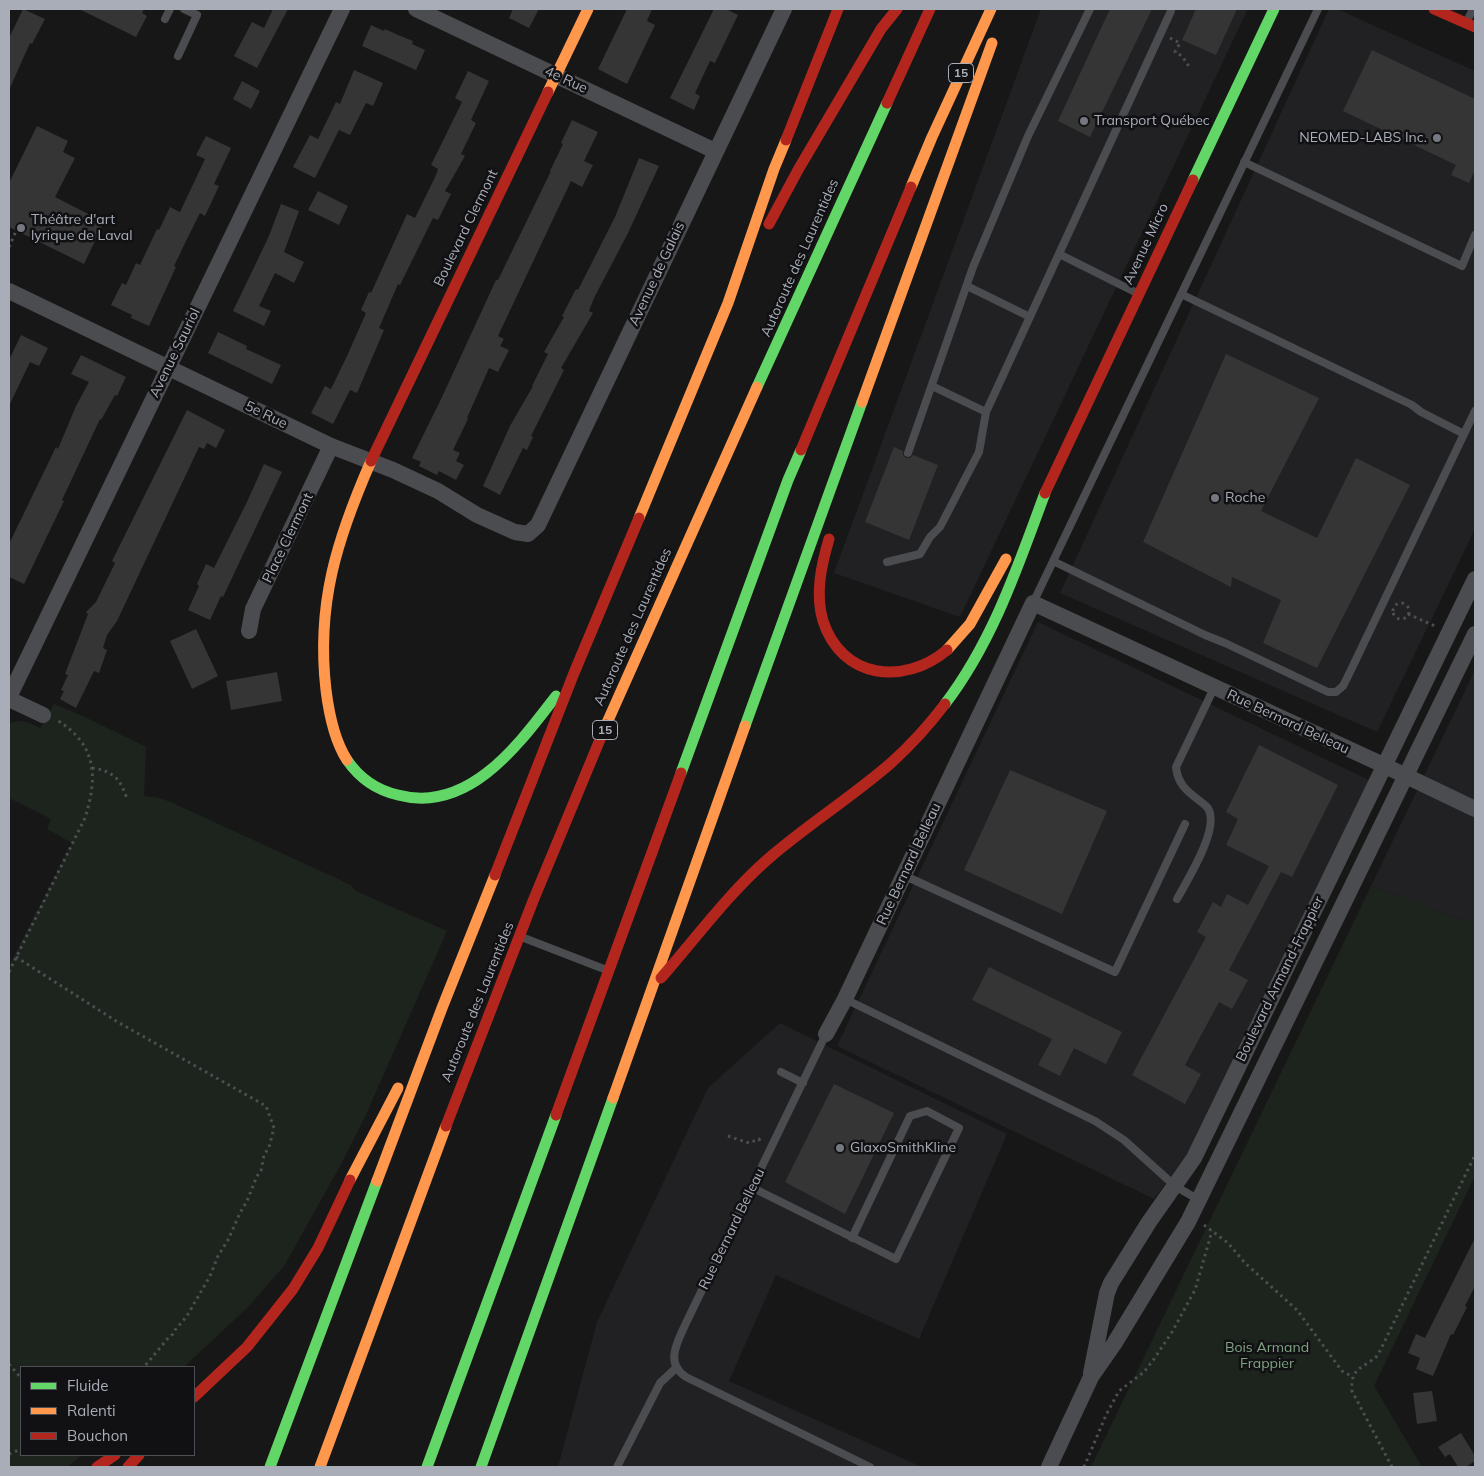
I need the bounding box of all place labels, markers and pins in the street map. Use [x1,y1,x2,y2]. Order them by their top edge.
place label: Transport Québec [1094,113,1210,129]
marker: Transport Québec [1078,115,1090,127]
place label: NEOMED-LABS Inc. [1299,130,1427,146]
marker: NEOMED-LABS Inc. [1431,132,1443,144]
place label: Théâtre d'art lyrique de Laval [31,212,133,244]
marker: Théâtre d'art lyrique de Laval [15,222,27,234]
place label: Roche [1225,490,1265,506]
marker: Roche [1209,492,1221,504]
place label: GlaxoSmithKline [850,1140,956,1156]
marker: GlaxoSmithKline [834,1142,846,1154]

